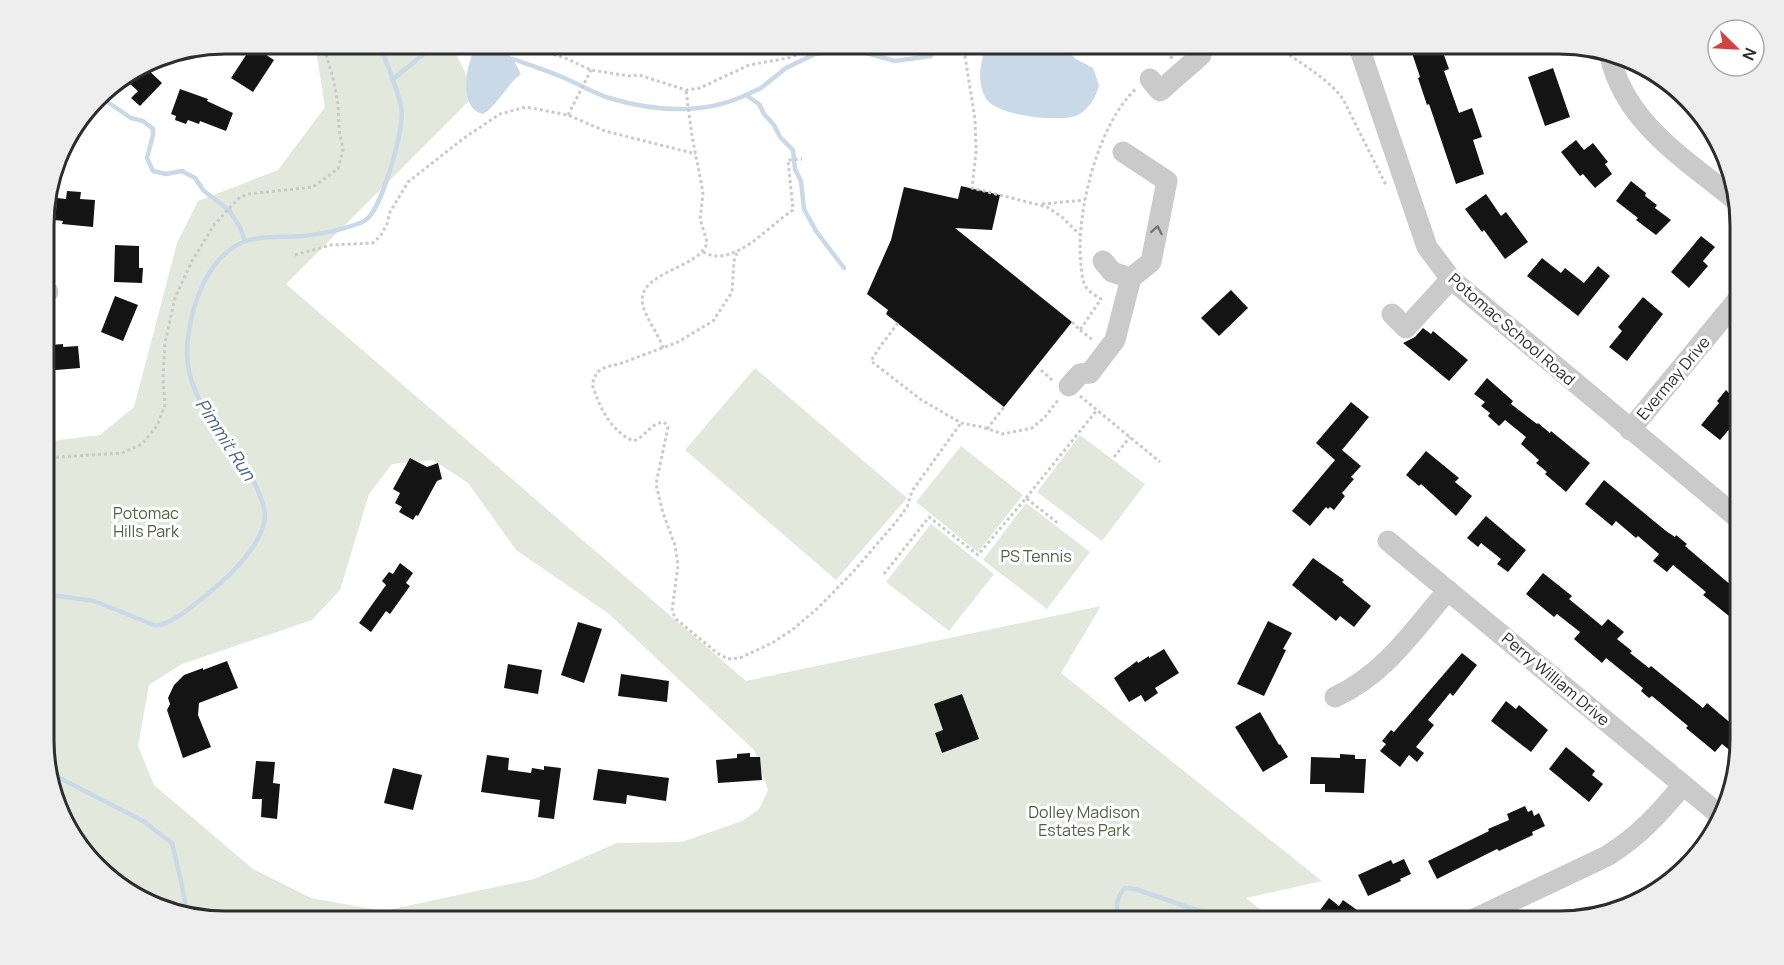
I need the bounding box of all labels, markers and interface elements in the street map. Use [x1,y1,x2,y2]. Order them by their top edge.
north arrow [1706,18,1766,78]
text: N [1737,44,1762,64]
one-way arrow [1150,225,1163,235]
street label: Potomac School Road [1444,268,1580,390]
street label: Evermay Drive [1631,331,1715,425]
water label: Pimmit Run [191,393,262,486]
park label: Potomac Hills Park [113,502,180,542]
park label: PS Tennis [1000,545,1072,567]
street label: Perry William Drive [1497,627,1615,731]
park label: Dolley Madison Estates Park [1028,801,1140,841]

